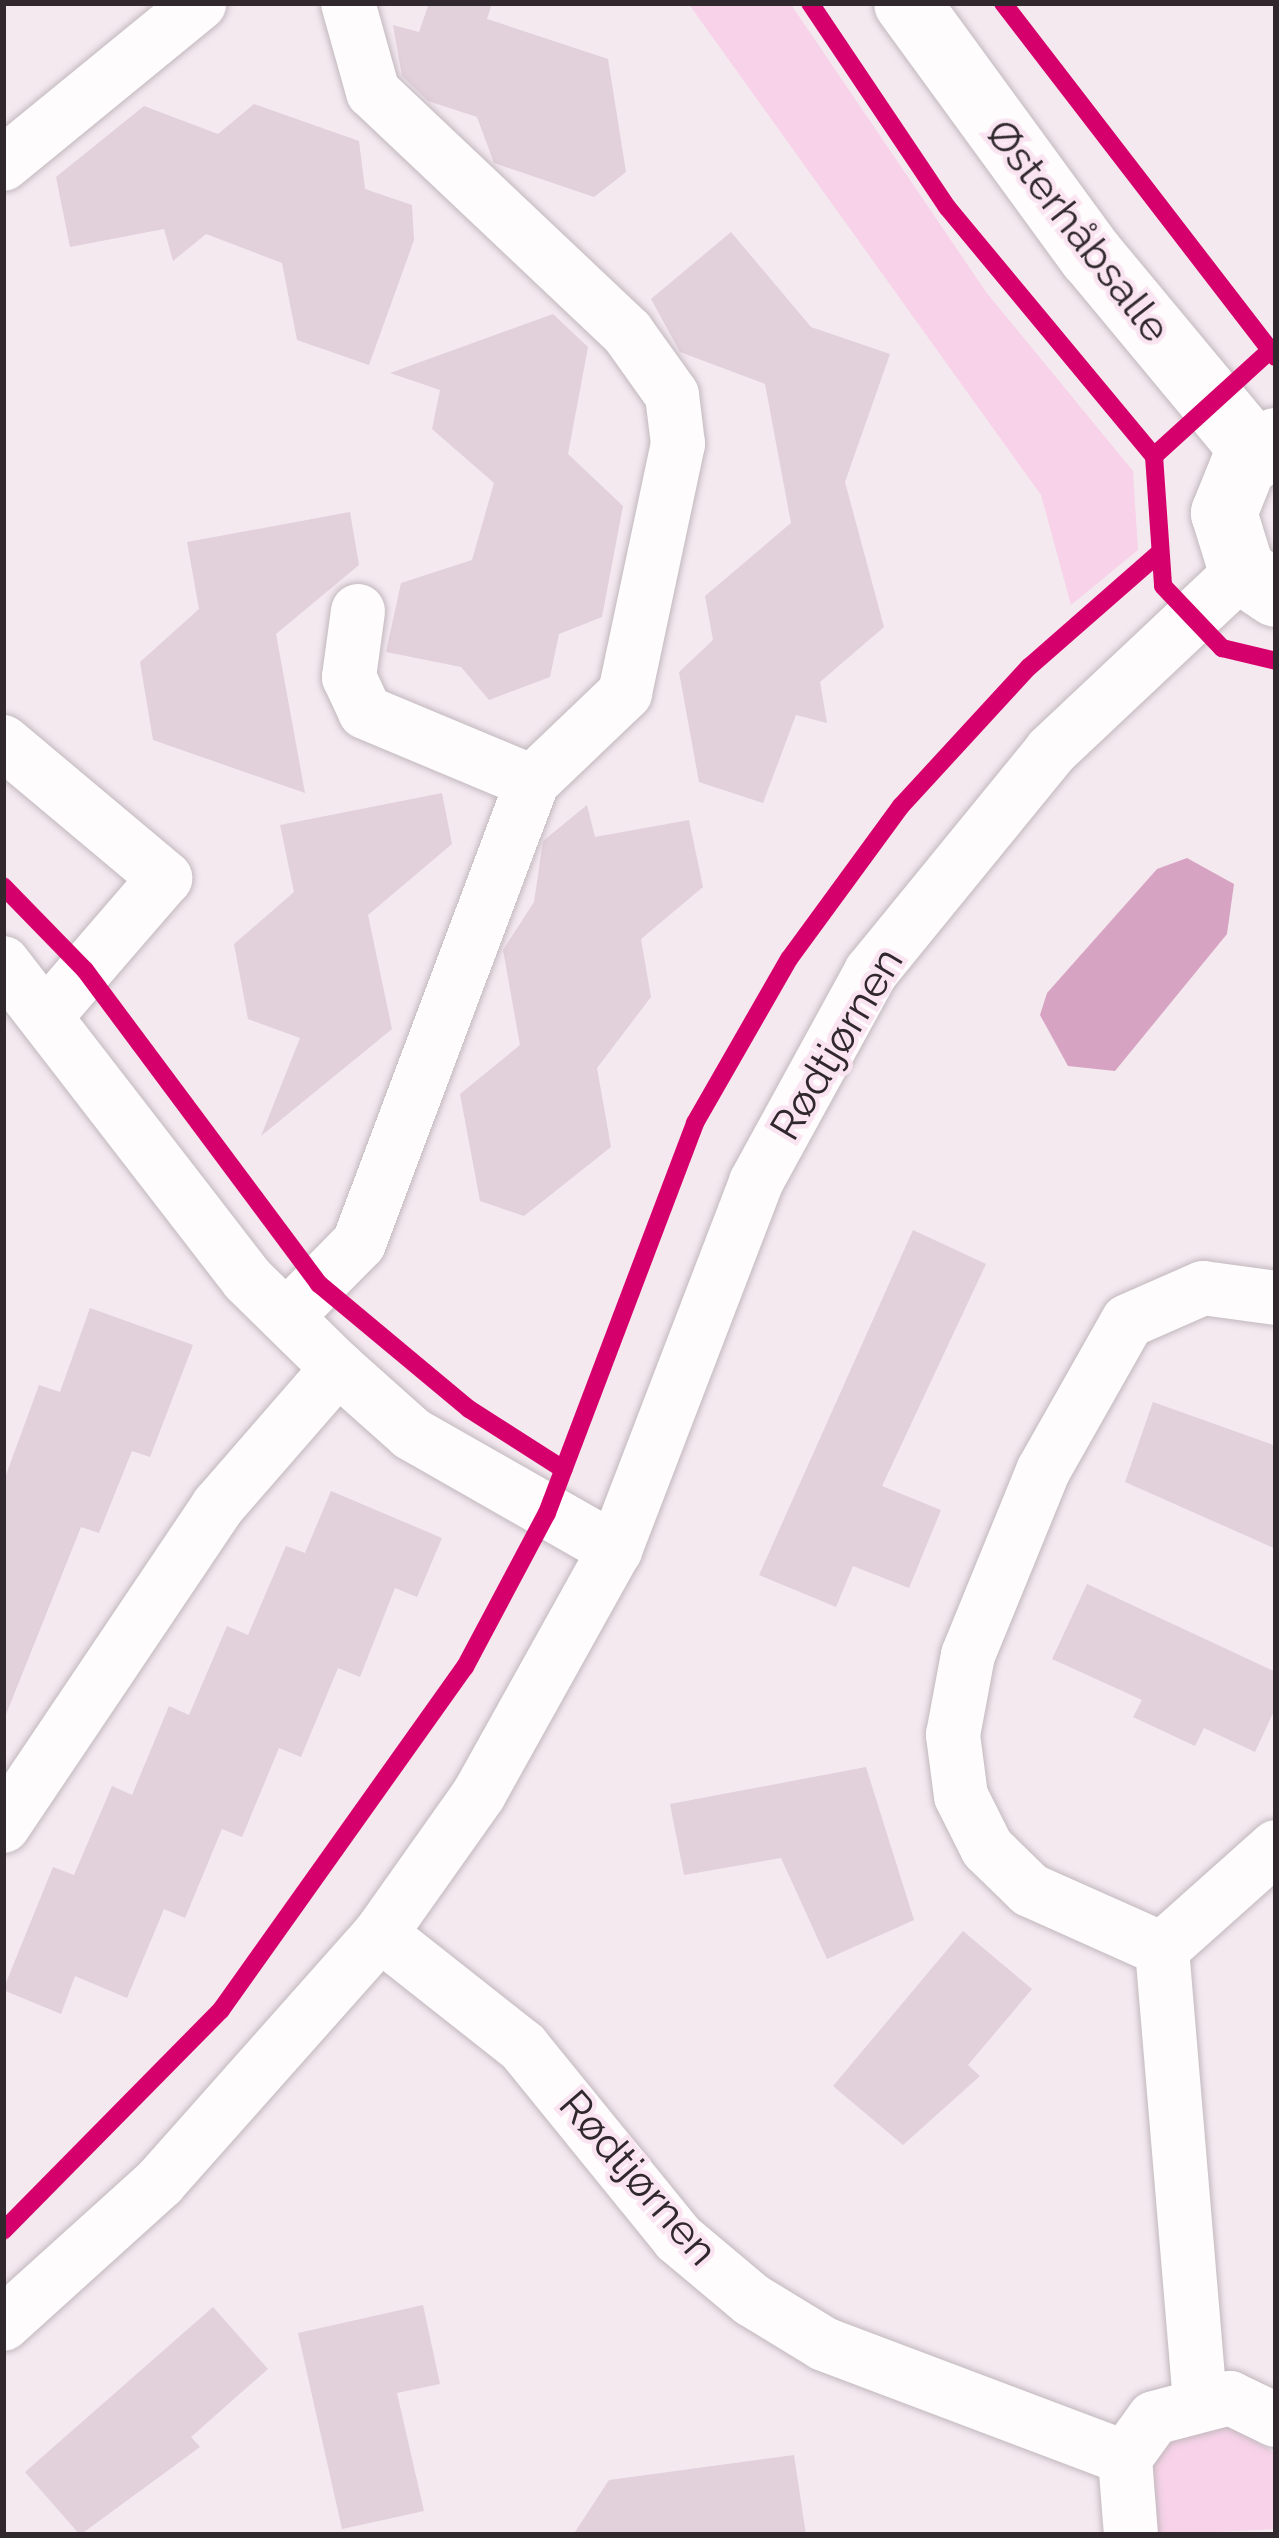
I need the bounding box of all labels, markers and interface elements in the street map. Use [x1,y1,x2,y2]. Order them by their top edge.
street label: Østerhåbsalle [975,110,1181,352]
street label: Rødtjørnen [760,939,914,1149]
street label: Rødtjørnen [549,2080,727,2276]

